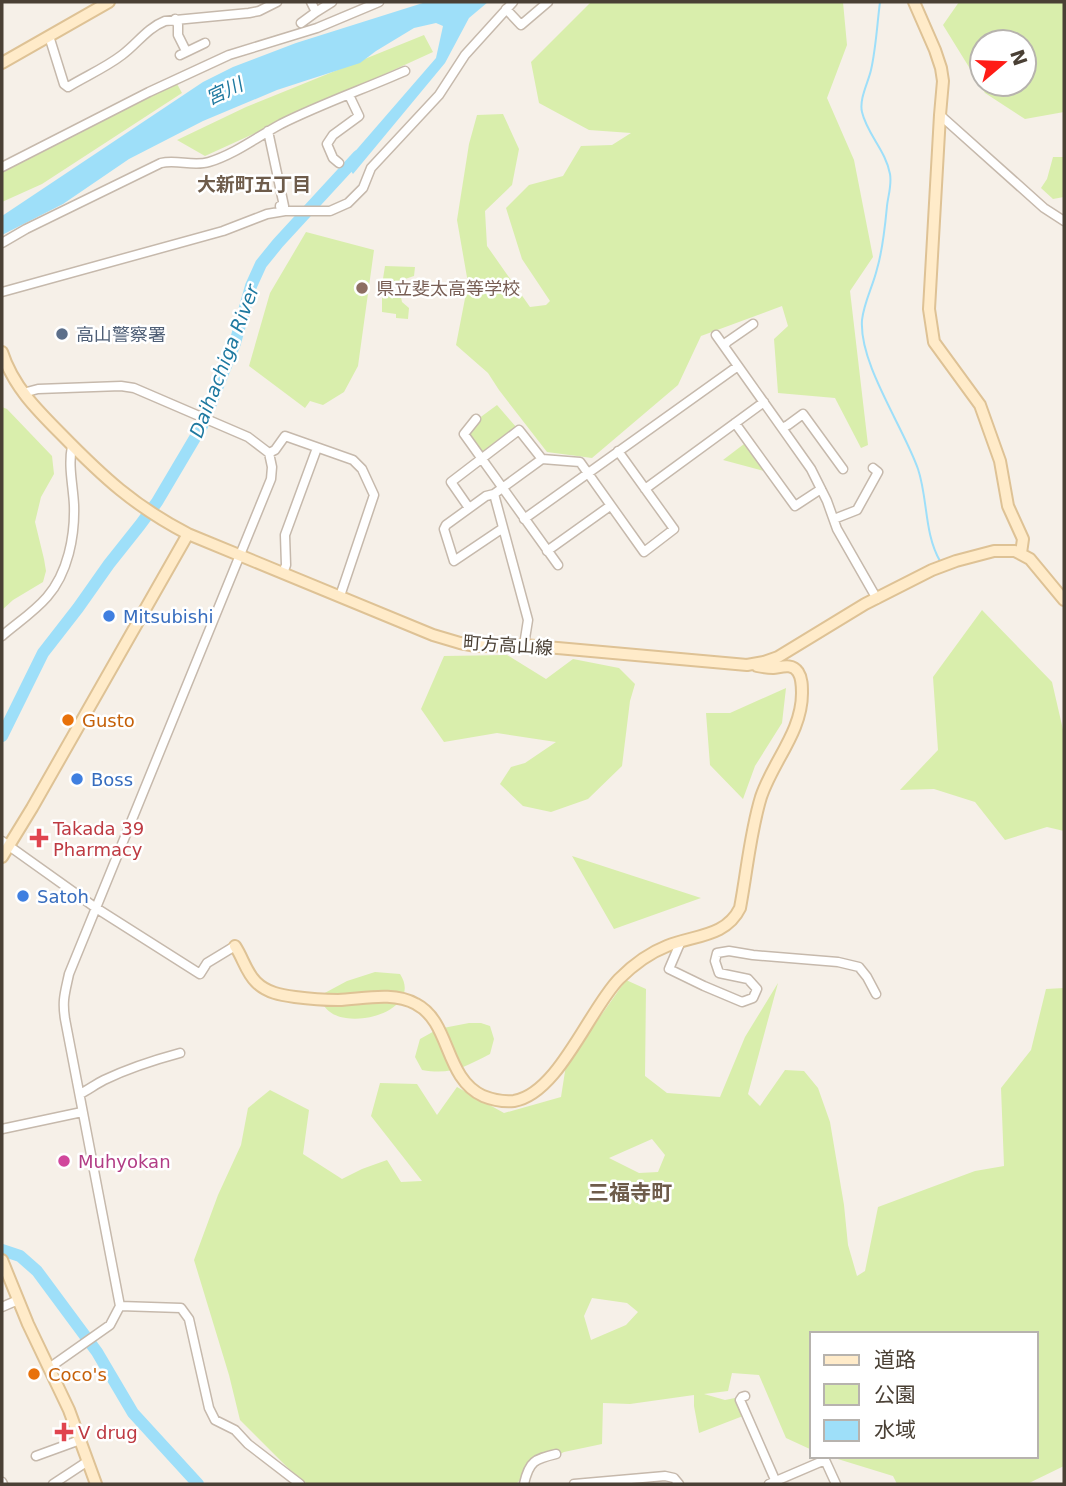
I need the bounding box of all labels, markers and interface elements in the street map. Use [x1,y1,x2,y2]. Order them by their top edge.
north arrow [968,28,1038,98]
text: N [1006,46,1032,69]
water label: 宮川 [202,72,248,109]
district label: 大新町五丁目 [197,173,311,195]
place label: 県立斐太高等学校 [376,278,520,299]
water label: Daihachiga River [185,280,264,441]
marker: 県立斐太高等学校 [354,280,370,296]
place label: 高山警察署 [76,324,166,345]
marker: 高山警察署 [54,326,70,342]
place label: Mitsubishi [123,606,214,627]
marker: Mitsubishi [101,608,117,624]
street label: 町方高山線 [462,631,554,659]
place label: Gusto [82,710,135,731]
marker: Gusto [60,712,76,728]
place label: Boss [91,769,133,790]
marker: Boss [69,771,85,787]
place label: Takada 39 Pharmacy [52,818,144,860]
marker: Takada 39 Pharmacy [31,830,47,846]
place label: Satoh [37,886,89,907]
marker: Satoh [15,888,31,904]
place label: Muhyokan [78,1151,171,1172]
marker: Muhyokan [56,1153,72,1169]
district label: 三福寺町 [588,1181,672,1205]
legend [810,1332,1038,1458]
text: 道路 [874,1348,916,1372]
place label: Coco's [48,1364,107,1385]
marker: Coco's [26,1366,42,1382]
text: 公園 [874,1383,916,1407]
text: 水域 [874,1418,916,1442]
place label: V drug [78,1422,138,1443]
marker: V drug [56,1424,72,1440]

